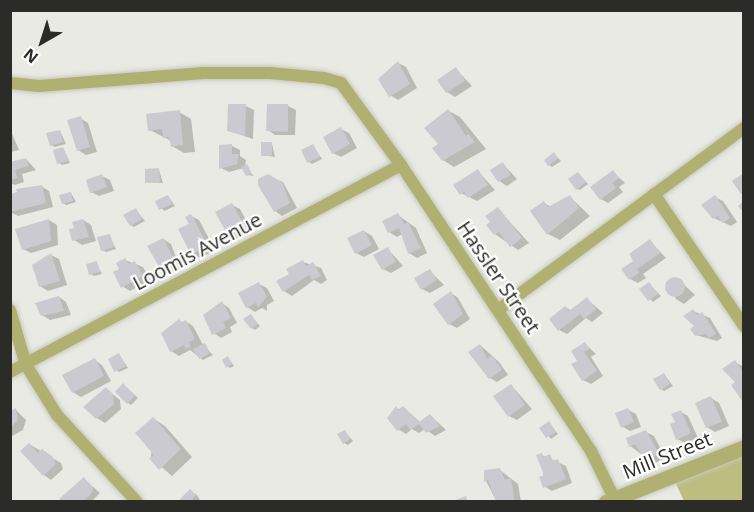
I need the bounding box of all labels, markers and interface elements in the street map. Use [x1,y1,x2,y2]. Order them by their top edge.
north arrow [12,12,72,72]
text: N [19,43,43,69]
street label: Loomis Avenue [128,207,266,295]
street label: Hassler Street [453,216,545,338]
street label: Mill Street [619,426,715,484]

